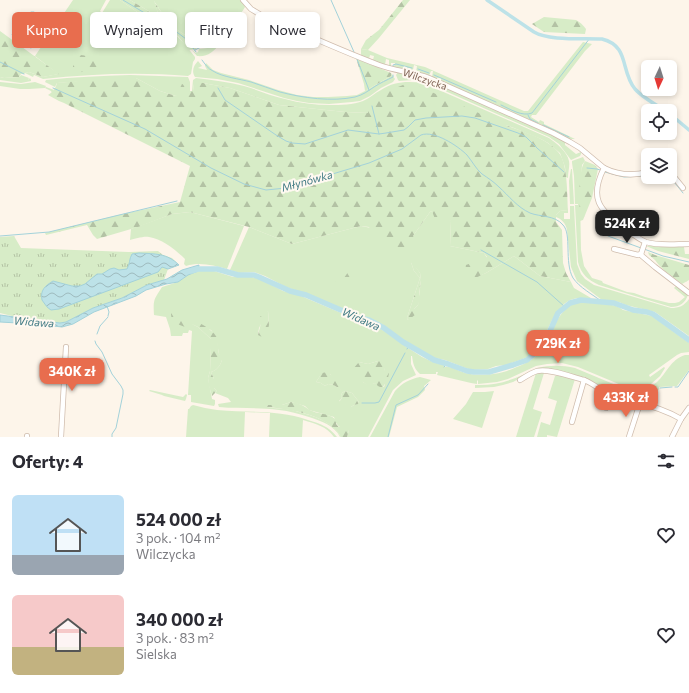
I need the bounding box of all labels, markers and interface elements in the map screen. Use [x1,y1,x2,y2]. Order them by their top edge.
chip: Kupno [12,12,82,48]
chip: Wynajem [90,12,177,48]
chip: Filtry [185,12,247,48]
chip: Nowe [255,12,320,48]
north arrow [641,60,677,96]
map controls [641,60,677,184]
street label: Wilczycka [401,66,449,92]
button: locate [641,104,677,140]
button: layers [641,148,677,184]
water label: Młynówka [280,167,334,194]
pin: 524K zł [590,210,664,244]
text: 524K zł [604,215,650,231]
water label: Widawa [340,304,383,333]
water label: Widawa [13,314,55,329]
pin: 729K zł [521,330,595,364]
text: 729K zł [535,335,581,351]
pin: 340K zł [35,358,109,392]
text: 340K zł [48,363,96,379]
pin: 433K zł [589,384,663,418]
text: 433K zł [603,389,649,405]
icon: filters [655,450,677,472]
text: Oferty: 4 [12,451,83,472]
text: 524 000 zł [136,509,221,530]
icon: home [44,511,92,559]
icon: heart [655,524,677,546]
text: 3 pok. · 104 m² [136,530,220,546]
text: Wilczycka [136,546,196,562]
text: 340 000 zł [136,609,223,630]
icon: home [44,611,92,659]
icon: heart [655,624,677,646]
text: 3 pok. · 83 m² [136,630,214,646]
text: Sielska [136,646,177,662]

